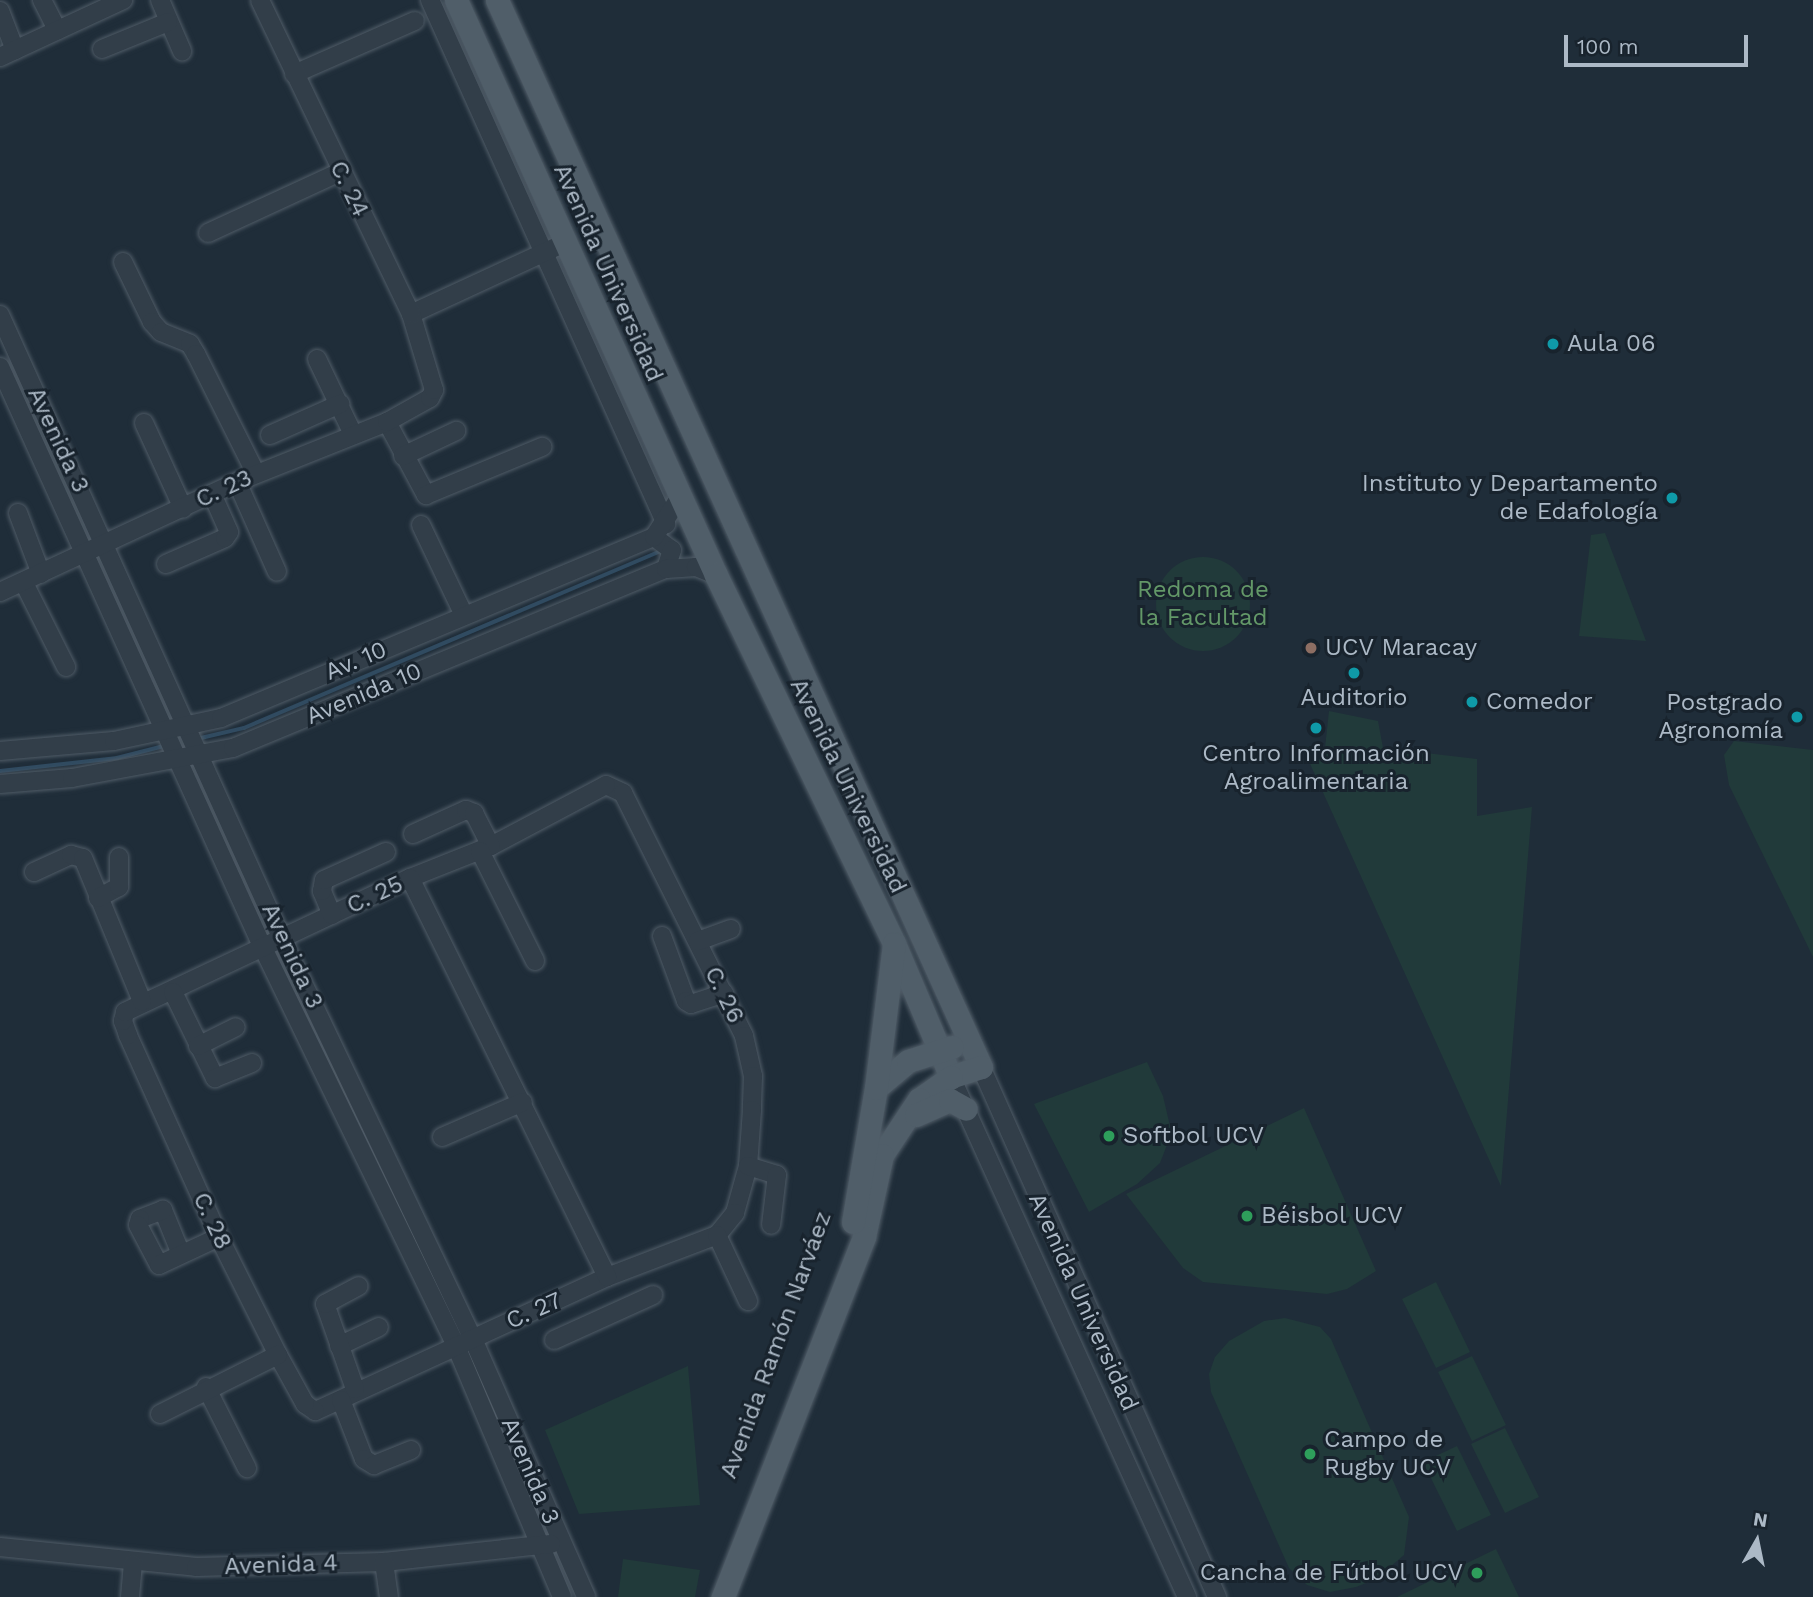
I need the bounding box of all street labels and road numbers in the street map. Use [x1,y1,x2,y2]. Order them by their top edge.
street label: C. 24 [323,156,375,222]
street label: Avenida Universidad [547,159,669,387]
street label: Avenida 3 [21,383,95,497]
street label: C. 23 [191,464,257,514]
street label: Av. 10 [321,635,391,687]
street label: Avenida 10 [301,657,427,731]
street label: Avenida Universidad [783,674,913,898]
street label: C. 25 [342,870,408,920]
street label: Avenida 3 [255,899,329,1013]
street label: C. 26 [698,962,750,1028]
street label: C. 28 [186,1188,238,1254]
street label: Avenida Universidad [1022,1188,1144,1416]
street label: Avenida Ramón Narváez [714,1207,838,1483]
street label: C. 27 [502,1286,566,1336]
street label: Avenida 3 [495,1413,565,1529]
street label: Avenida 4 [223,1549,339,1581]

